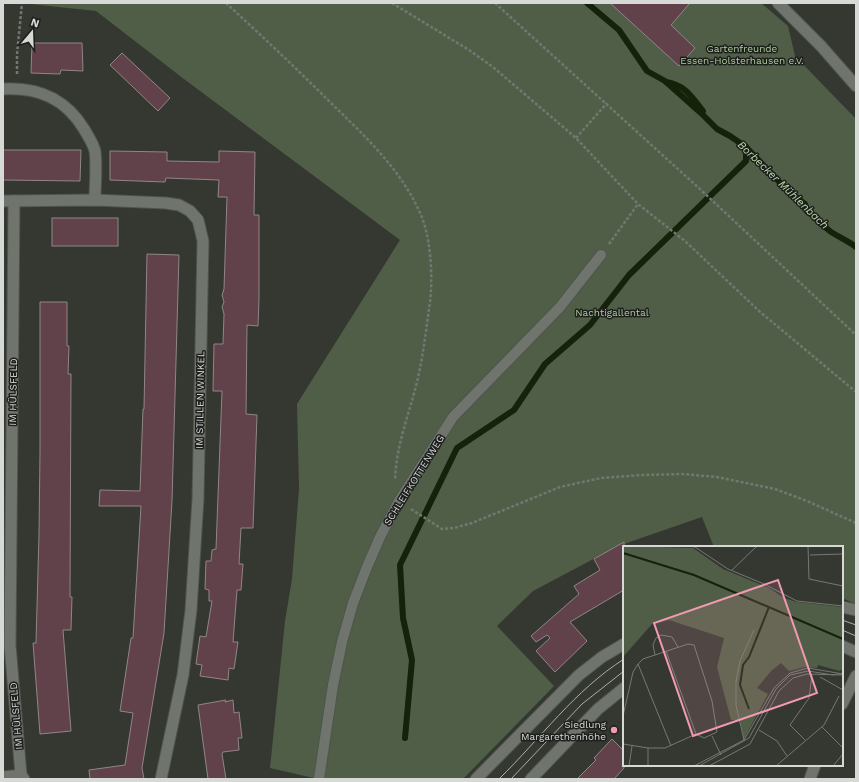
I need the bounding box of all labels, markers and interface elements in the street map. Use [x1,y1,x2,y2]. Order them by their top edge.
north arrow [12,12,52,52]
text: N [29,16,41,30]
park label: Gartenfreunde Essen-Holsterhausen e.V. [680,43,804,66]
water label: Borbecker Mühlenbach [735,138,831,232]
park label: Nachtigallental [575,307,649,318]
street label: IM STILLEN WINKEL [194,351,206,449]
street label: IM HÜLSFELD [7,358,19,426]
street label: SCHLEIFKOTTENWEG [382,433,446,527]
inset map [623,546,843,766]
street label: IM HÜLSFELD [8,682,24,750]
place label: Siedlung Margarethenhöhe [521,719,607,742]
marker: Siedlung Margarethenhöhe [609,725,619,735]

